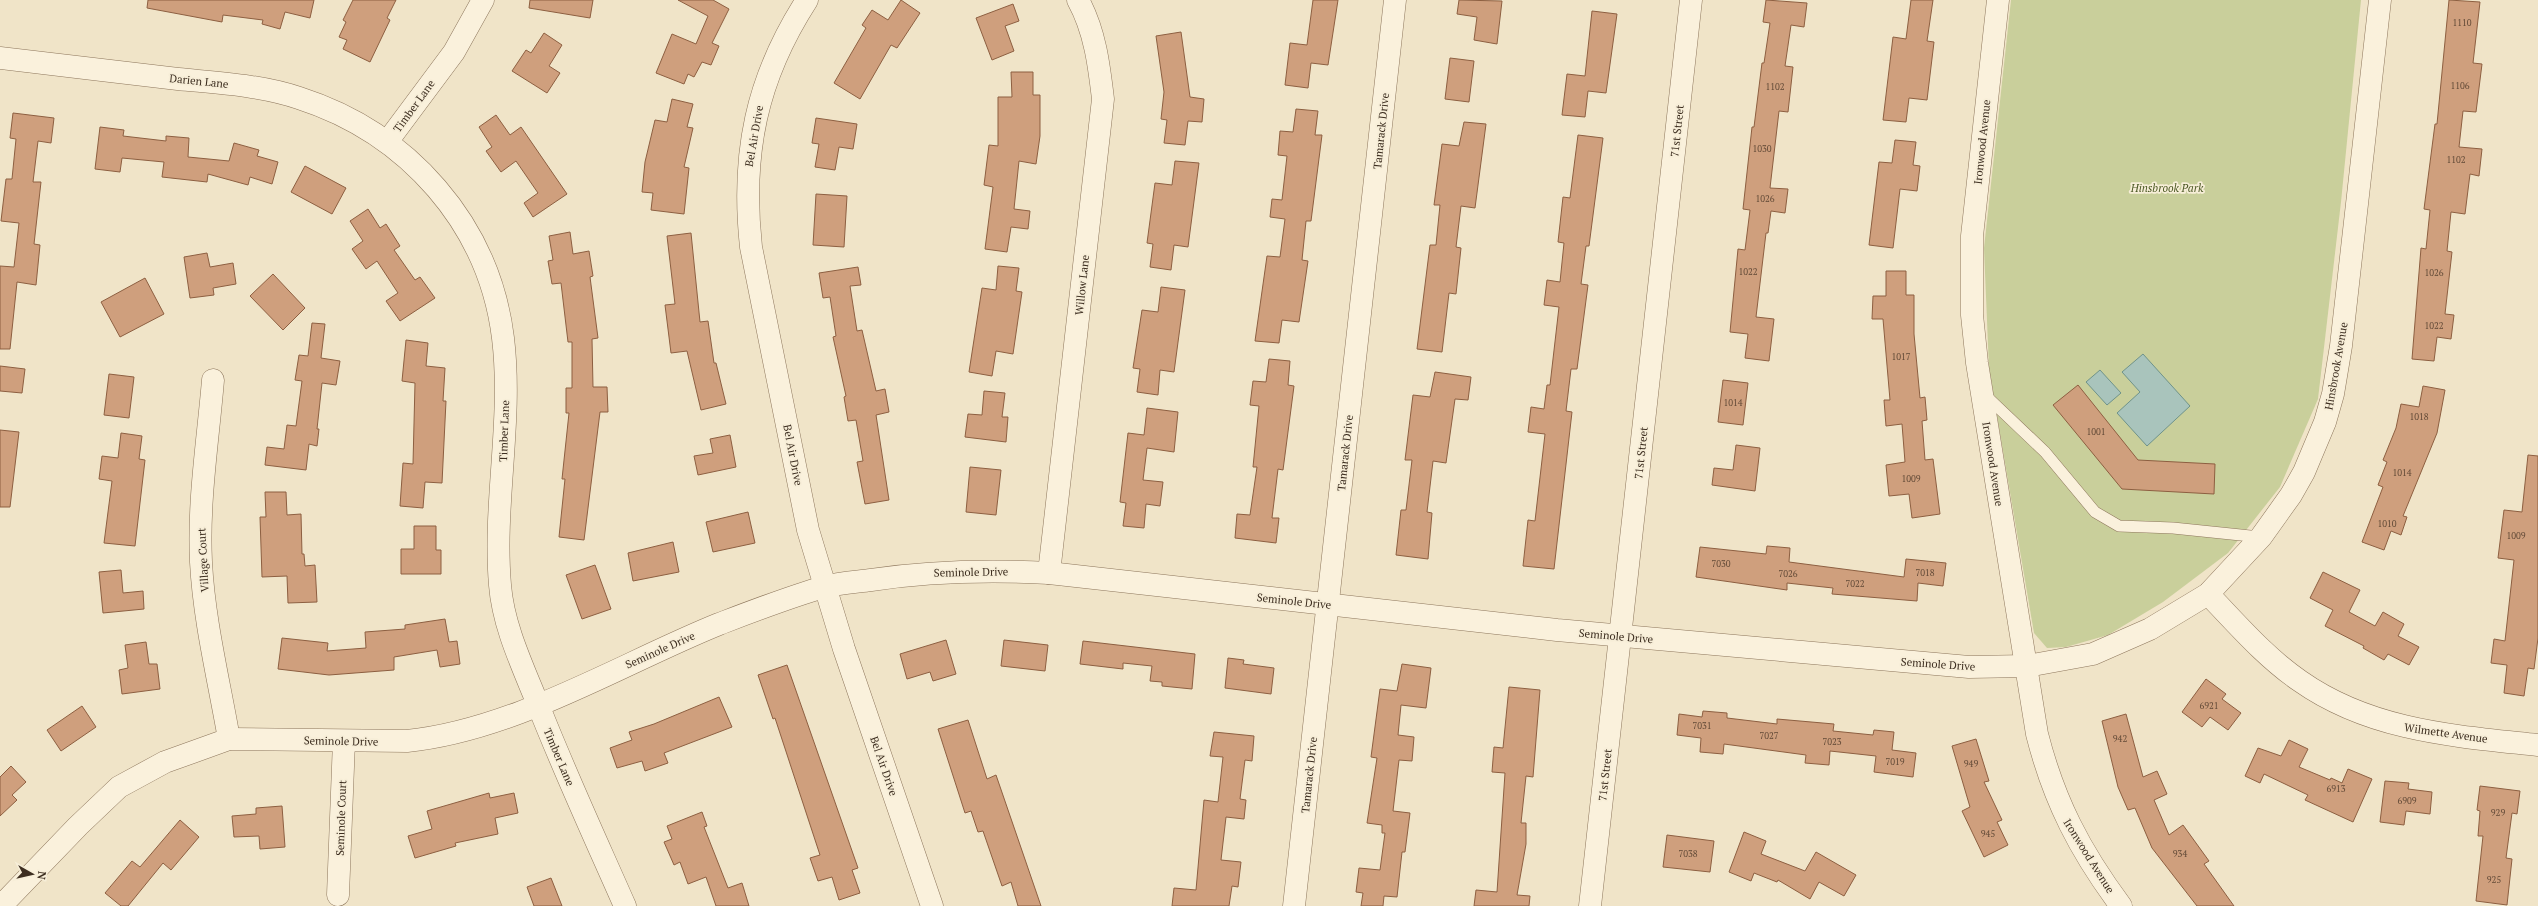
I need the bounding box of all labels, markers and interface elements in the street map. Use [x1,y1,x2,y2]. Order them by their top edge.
house number: 1110 [2452,17,2472,29]
street label: Darien Lane [169,71,230,91]
street label: Timber Lane [390,77,438,135]
house number: 1106 [2450,80,2470,92]
house number: 1102 [1765,81,1785,93]
street label: Tamarack Drive [1370,92,1392,170]
street label: Ironwood Avenue [1971,98,1993,185]
street label: Bel Air Drive [742,104,766,168]
street label: 71st Street [1667,104,1687,158]
house number: 1030 [1752,143,1772,155]
house number: 1102 [2446,154,2466,166]
park label: Hinsbrook Park [2130,181,2204,195]
house number: 1026 [1755,193,1775,205]
street label: Willow Lane [1072,254,1092,316]
house number: 1022 [1738,266,1758,278]
house number: 1026 [2424,267,2444,279]
street label: Hinsbrook Avenue [2321,320,2351,411]
house number: 1022 [2424,320,2444,332]
house number: 1017 [1891,351,1911,363]
house number: 1014 [1723,397,1743,409]
street label: Timber Lane [496,399,512,462]
house number: 1018 [2409,411,2429,423]
street label: Tamarack Drive [1334,414,1356,492]
street label: Ironwood Avenue [1979,421,2007,508]
street label: Bel Air Drive [780,423,806,487]
street label: 71st Street [1631,426,1651,480]
house number: 1001 [2086,426,2106,438]
house number: 1014 [2392,467,2412,479]
house number: 1009 [1901,473,1921,485]
house number: 1010 [2377,518,2397,530]
street label: Village Court [194,527,212,593]
house number: 1009 [2506,530,2526,542]
house number: 7030 [1711,558,1731,570]
street label: Seminole Drive [934,564,1009,580]
house number: 7018 [1915,567,1935,579]
house number: 7026 [1778,568,1798,580]
house number: 7022 [1845,578,1865,590]
street label: Seminole Drive [1256,590,1332,612]
street label: Seminole Drive [1578,626,1654,646]
street label: Seminole Drive [623,628,697,672]
street label: Seminole Drive [1900,654,1976,674]
house number: 6921 [2199,700,2219,712]
house number: 7031 [1692,720,1712,732]
street label: Wilmette Avenue [2403,720,2489,746]
street label: Timber Lane [541,726,578,789]
house number: 7027 [1759,730,1779,742]
street label: Seminole Drive [304,733,379,749]
house number: 942 [2113,733,2127,745]
street label: Bel Air Drive [867,734,901,798]
street label: Tamarack Drive [1298,736,1320,814]
house number: 7023 [1822,736,1842,748]
street label: 71st Street [1595,748,1615,802]
house number: 7019 [1885,756,1905,768]
house number: 949 [1964,758,1978,770]
street label: Seminole Court [333,780,349,856]
house number: 6913 [2326,783,2346,795]
house number: 6909 [2397,795,2417,807]
house number: 929 [2491,807,2505,819]
street label: Ironwood Avenue [2060,816,2118,896]
house number: 945 [1981,828,1995,840]
house number: 7038 [1678,848,1698,860]
house number: 934 [2173,848,2187,860]
north arrow [12,854,52,894]
text: N [34,870,49,881]
house number: 925 [2487,874,2501,886]

